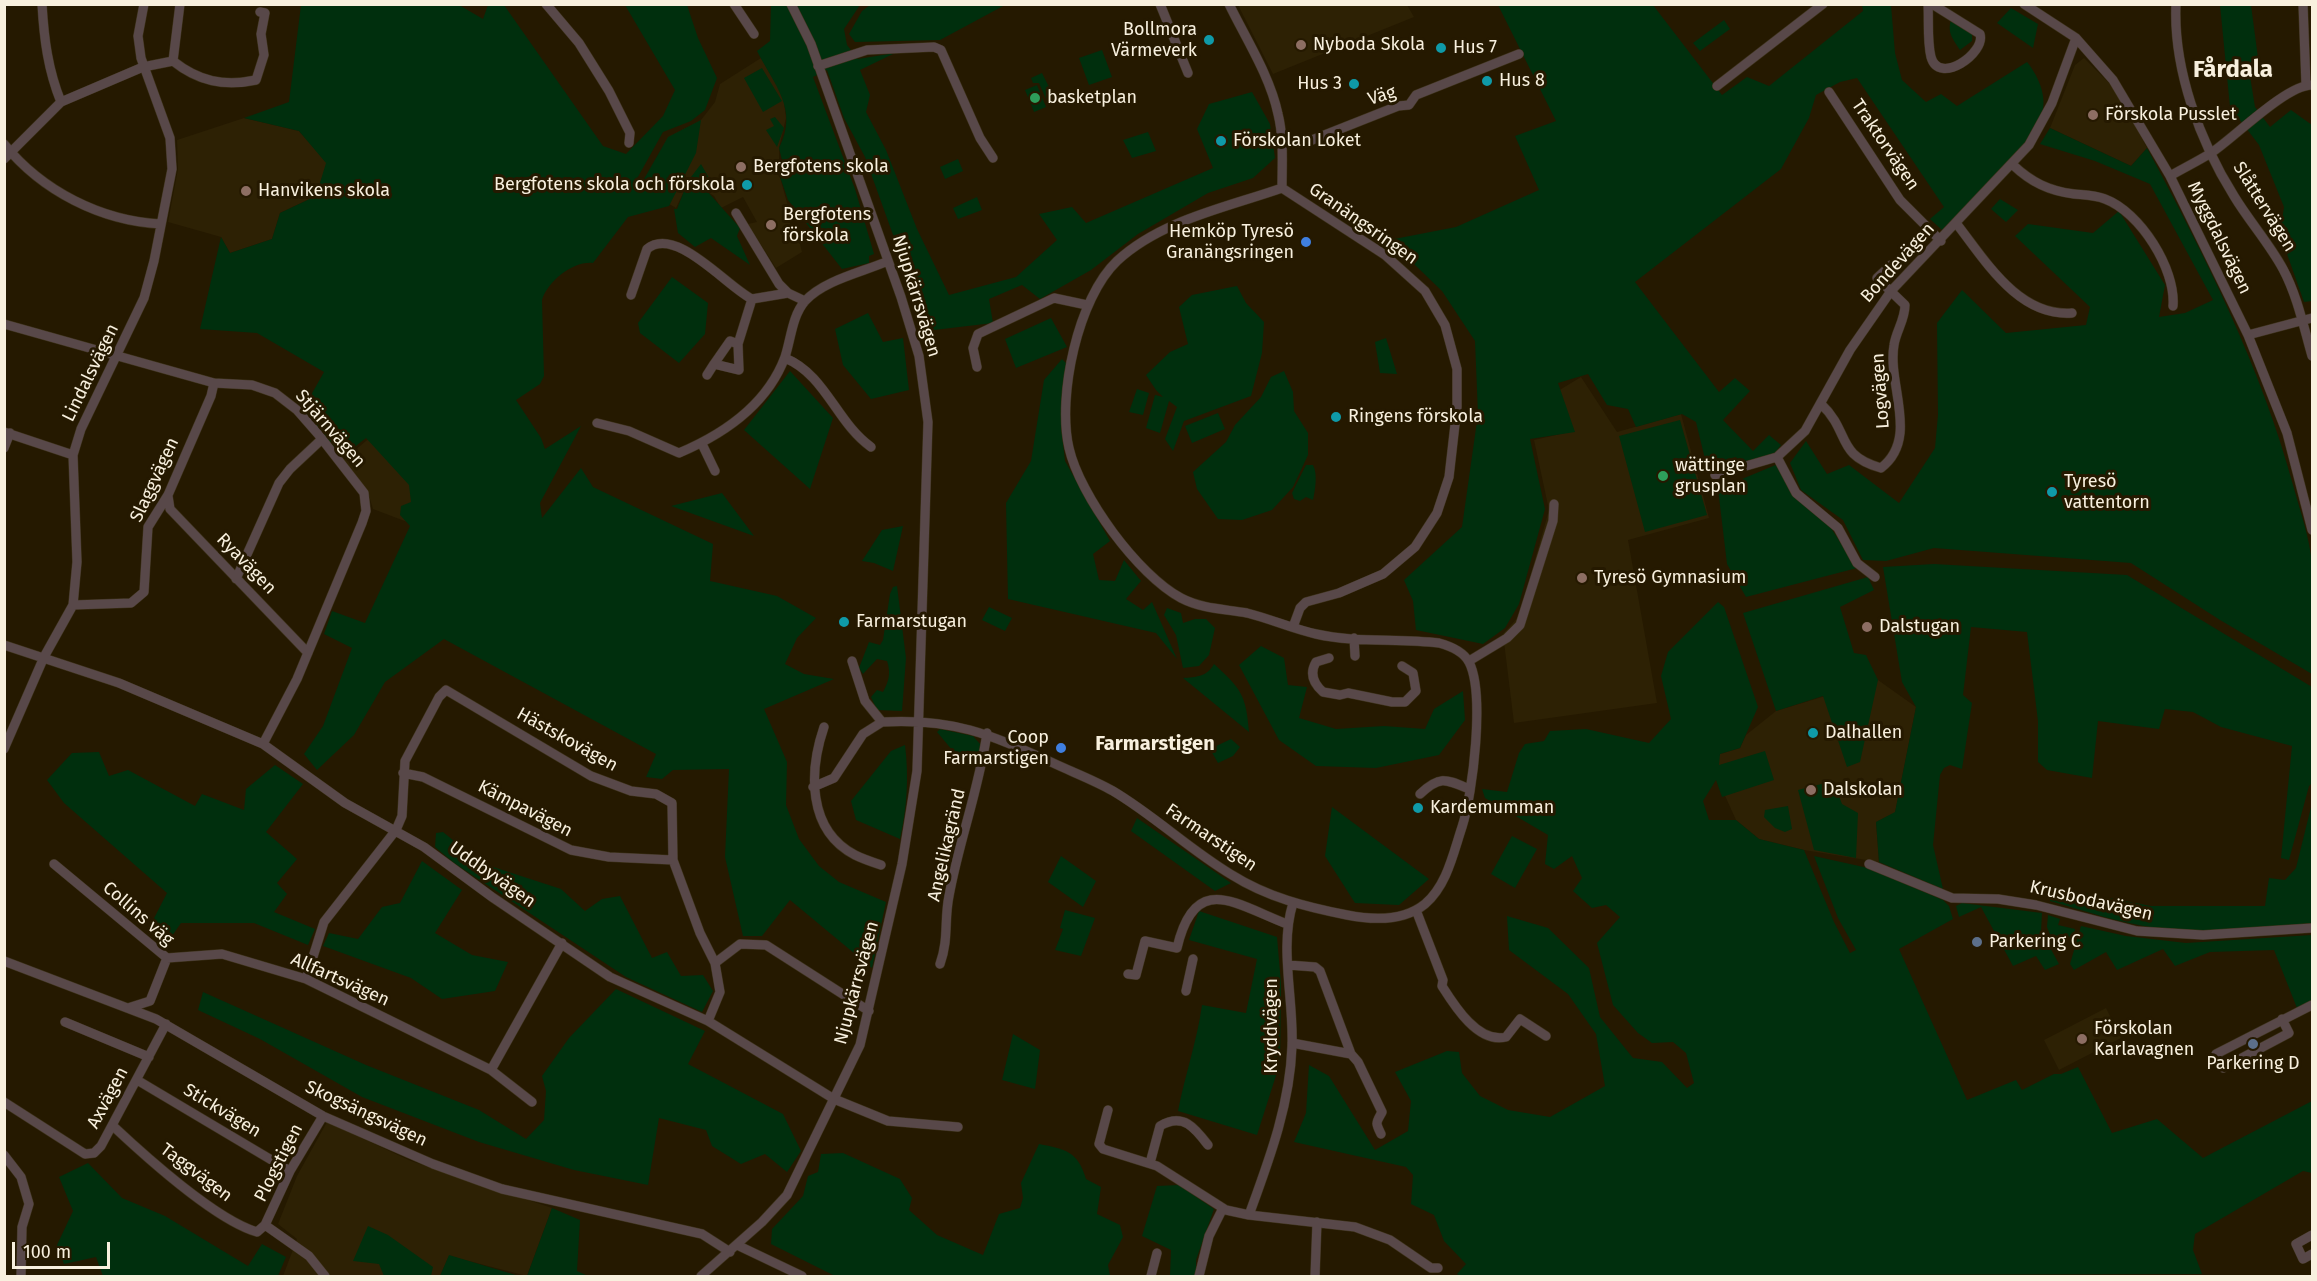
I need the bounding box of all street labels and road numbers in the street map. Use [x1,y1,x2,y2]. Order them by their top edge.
street label: Väg [1365,82,1399,110]
street label: Traktorvägen [1847,95,1923,195]
street label: Slåttervägen [2228,158,2300,256]
street label: Granängsringen [1304,178,1422,270]
street label: Myggdalsvägen [2182,178,2256,298]
street label: Bondevägen [1856,219,1940,307]
street label: Njupkärrsvägen [887,232,945,360]
street label: Lindalsvägen [58,321,124,425]
street label: Logvägen [1868,352,1894,430]
street label: Stjärnvägen [290,386,370,472]
street label: Slaggvägen [126,434,184,526]
street label: Ryavägen [212,529,280,599]
street label: Hästskovägen [513,703,621,777]
street label: Kämpavägen [474,776,576,842]
street label: Angelikagränd [923,786,971,904]
street label: Farmarstigen [1161,799,1261,877]
street label: Uddbyvägen [445,837,539,913]
street label: Krusbodavägen [2027,876,2155,926]
street label: Collins väg [98,877,178,951]
street label: Njupkärrsvägen [830,919,884,1047]
street label: Allfartsvägen [287,949,393,1011]
street label: Kryddvägen [1261,978,1283,1074]
street label: Axvägen [83,1064,133,1132]
street label: Skogsängsvägen [302,1076,430,1152]
street label: Stickvägen [179,1079,265,1143]
street label: Plogstigen [250,1120,308,1206]
street label: Taggvägen [156,1139,236,1207]

